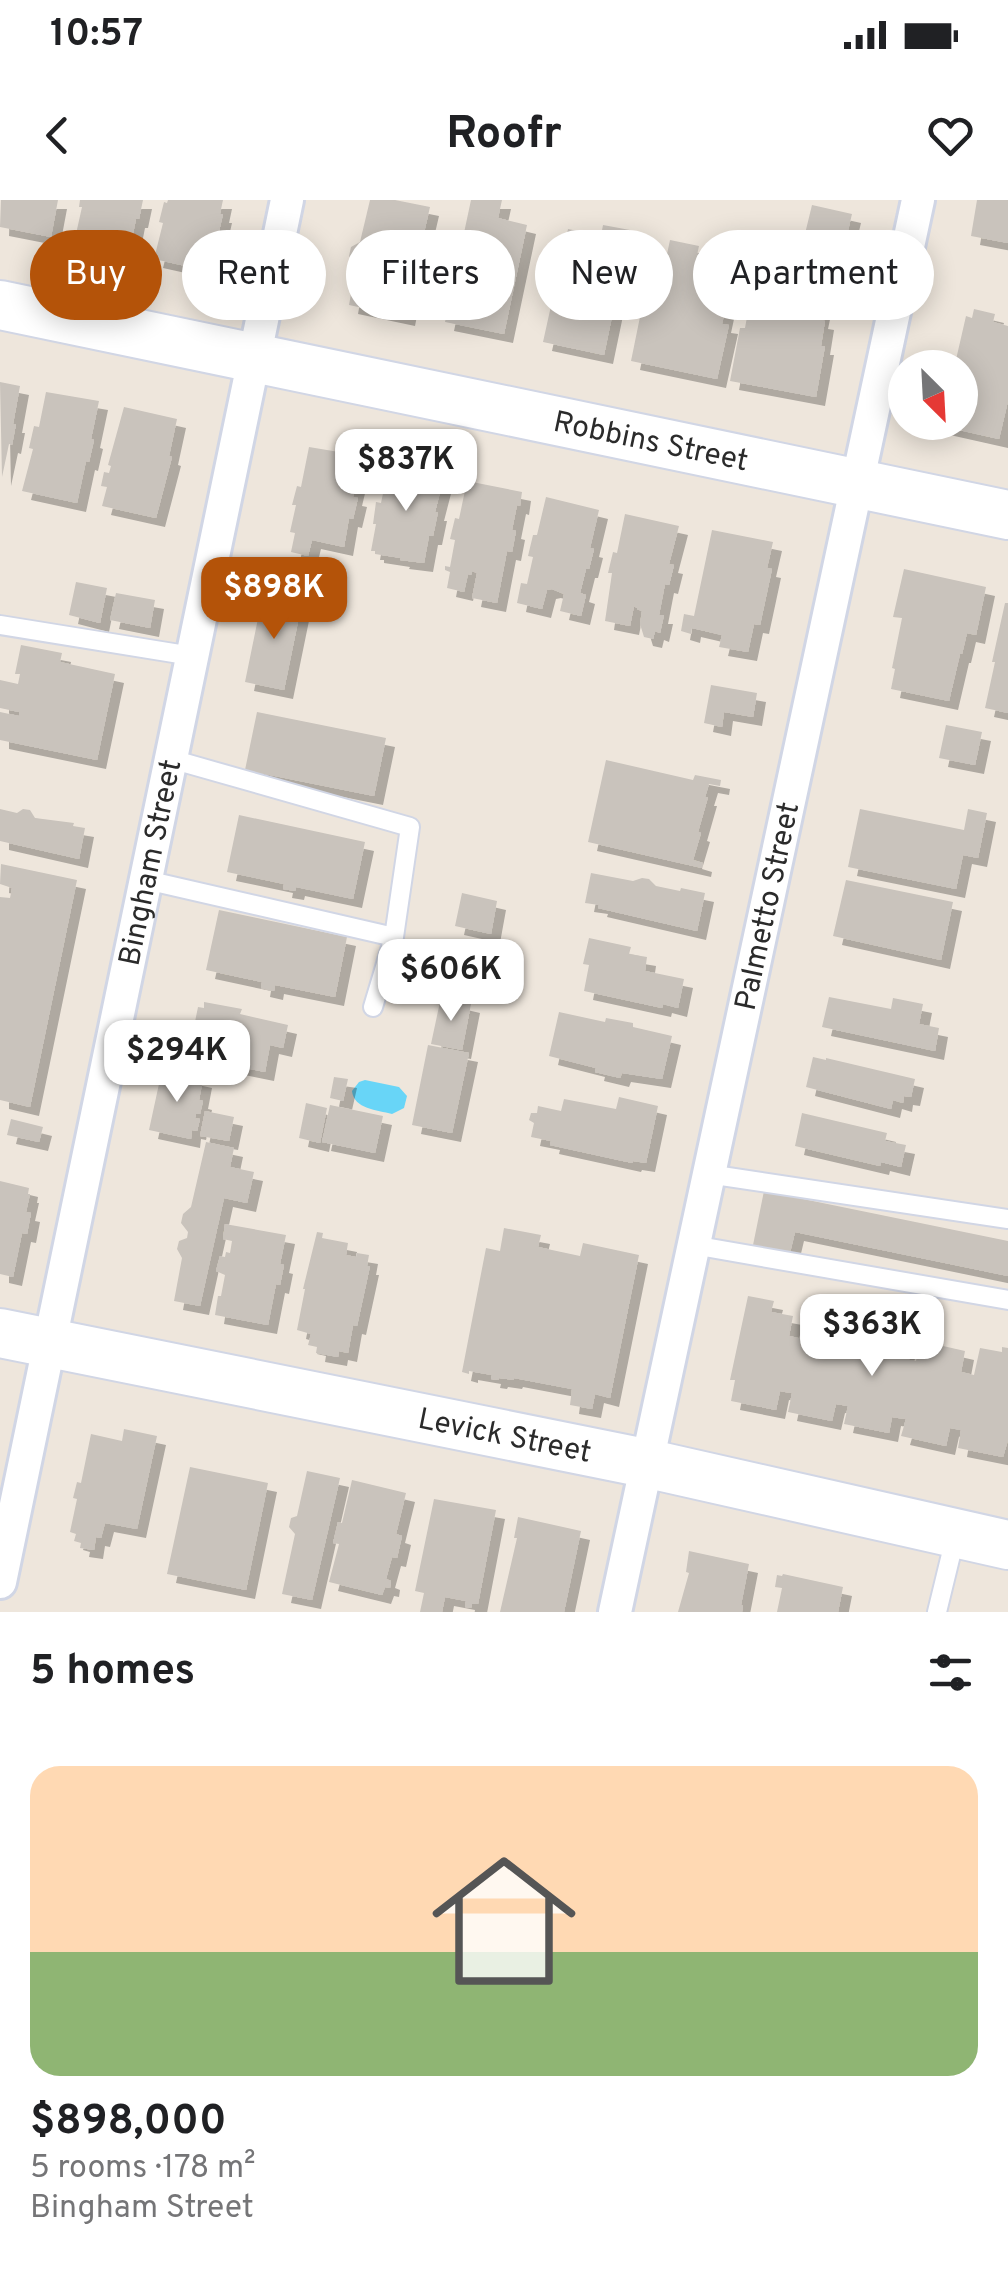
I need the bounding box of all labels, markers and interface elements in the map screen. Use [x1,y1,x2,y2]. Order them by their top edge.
text: 10:57 [50,11,143,60]
text: Roofr [446,107,562,164]
icon: back [30,108,85,163]
icon: heart [923,108,978,163]
chip: Buy [30,230,162,320]
chip: Rent [182,230,326,320]
chip: Filters [346,230,515,320]
chip: New [535,230,673,320]
chip: Apartment [693,230,934,320]
north arrow [888,350,978,440]
map controls [888,350,978,440]
street label: Robbins Street [550,405,751,481]
pin: $837K [336,429,476,514]
text: $837K [357,441,455,481]
pin: $898K [204,557,344,642]
text: $898K [223,569,325,609]
street label: Bingham Street [112,756,191,969]
street label: Palmetto Street [729,799,809,1014]
pin: $606K [381,939,521,1024]
text: $606K [400,951,502,991]
pin: $294K [107,1020,247,1105]
text: $294K [126,1032,228,1072]
pin: $363K [802,1294,942,1379]
text: $363K [822,1306,922,1346]
street label: Levick Street [414,1402,594,1473]
icon: filters [923,1645,978,1700]
text: 5 homes [30,1646,195,1699]
icon: home [414,1831,594,2011]
text: $898,000 [30,2096,227,2149]
text: 5 rooms · 178 m² [30,2149,256,2189]
text: Bingham Street [30,2189,254,2229]

